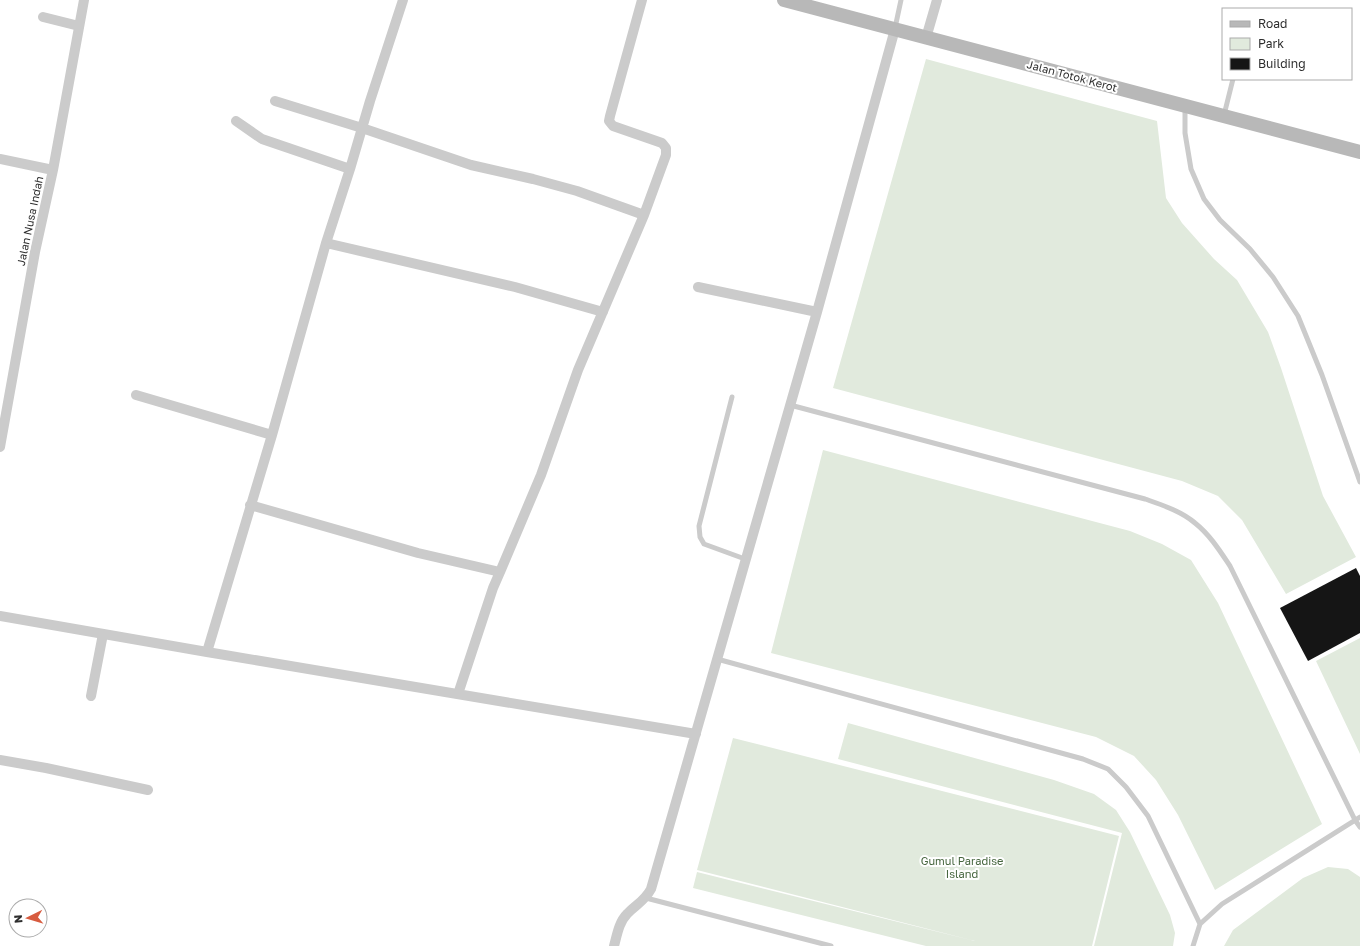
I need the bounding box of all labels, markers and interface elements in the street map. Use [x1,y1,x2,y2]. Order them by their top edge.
legend [1222,8,1352,80]
text: Road [1258,16,1287,31]
text: Park [1258,36,1284,51]
text: Building [1258,56,1306,71]
street label: Jalan Totok Kerot [1026,57,1119,94]
street label: Jalan Nusa Indah [14,175,45,267]
park label: Gumul Paradise Island [921,854,1003,880]
north arrow [8,898,48,938]
text: N [11,914,24,924]

